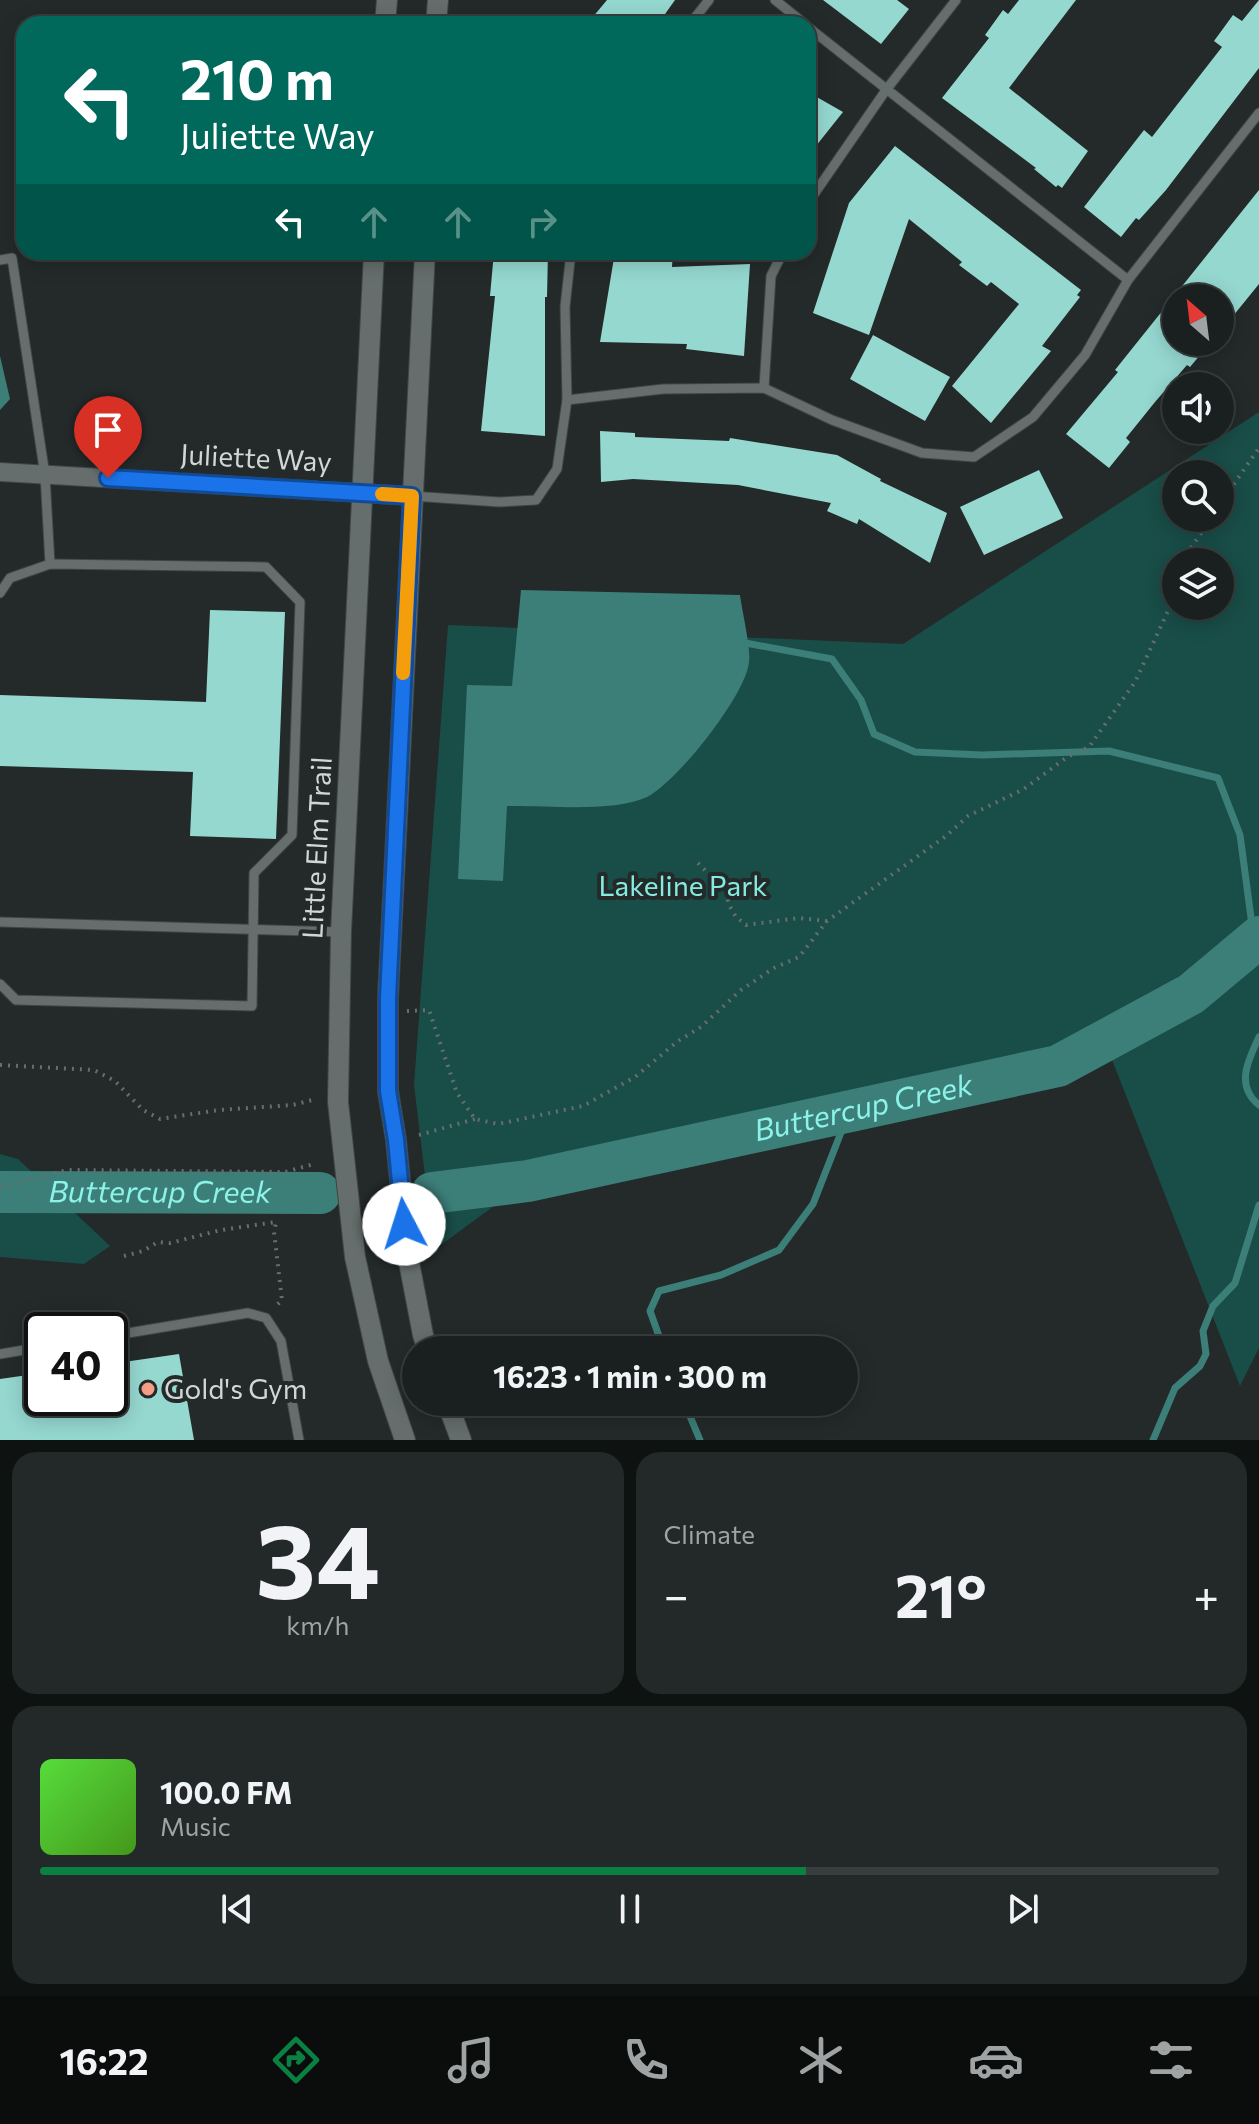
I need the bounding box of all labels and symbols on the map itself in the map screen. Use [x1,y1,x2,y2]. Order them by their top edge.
north arrow [1162,284,1234,356]
pin [74,396,142,478]
street label: Juliette Way [180,436,333,478]
street label: Little Elm Trail [294,756,338,940]
park label: Lakeline Park [598,868,768,902]
water label: Buttercup Creek [750,1064,976,1147]
water label: Buttercup Creek [48,1171,272,1209]
position arrow [362,1182,446,1266]
speed limit sign: 40 [24,1312,128,1416]
place label: Gold's Gym [164,1371,307,1405]
marker: Gold's Gym [139,1380,157,1398]

